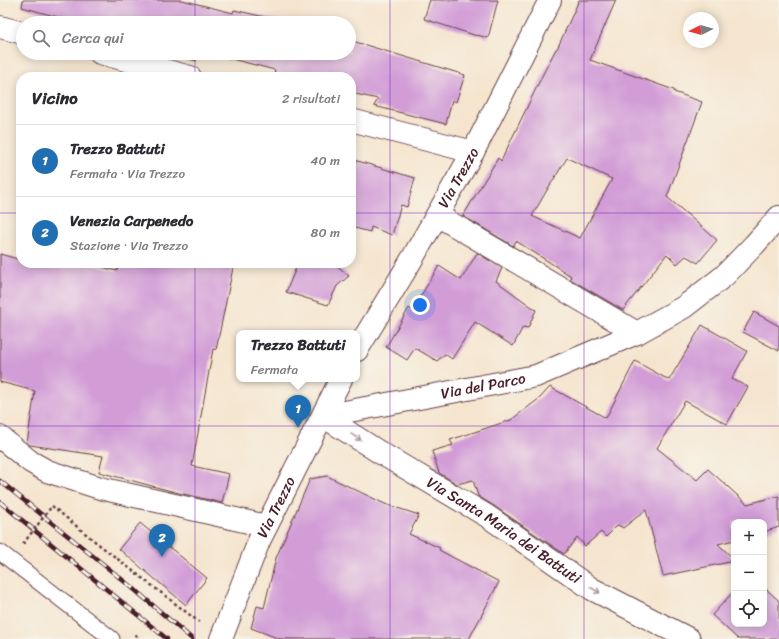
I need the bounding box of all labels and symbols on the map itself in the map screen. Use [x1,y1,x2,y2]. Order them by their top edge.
north arrow [683,12,719,48]
street label: Via Trezzo [431,142,486,213]
your location [410,295,430,315]
street label: Via del Parco [439,365,528,407]
pin: 1 [285,395,311,428]
one-way arrow [350,433,361,442]
street label: Via Santa Maria dei Battuti [421,470,587,591]
street label: Via Trezzo [250,471,303,543]
pin: 2 [149,524,175,557]
one-way arrow [589,587,601,595]

